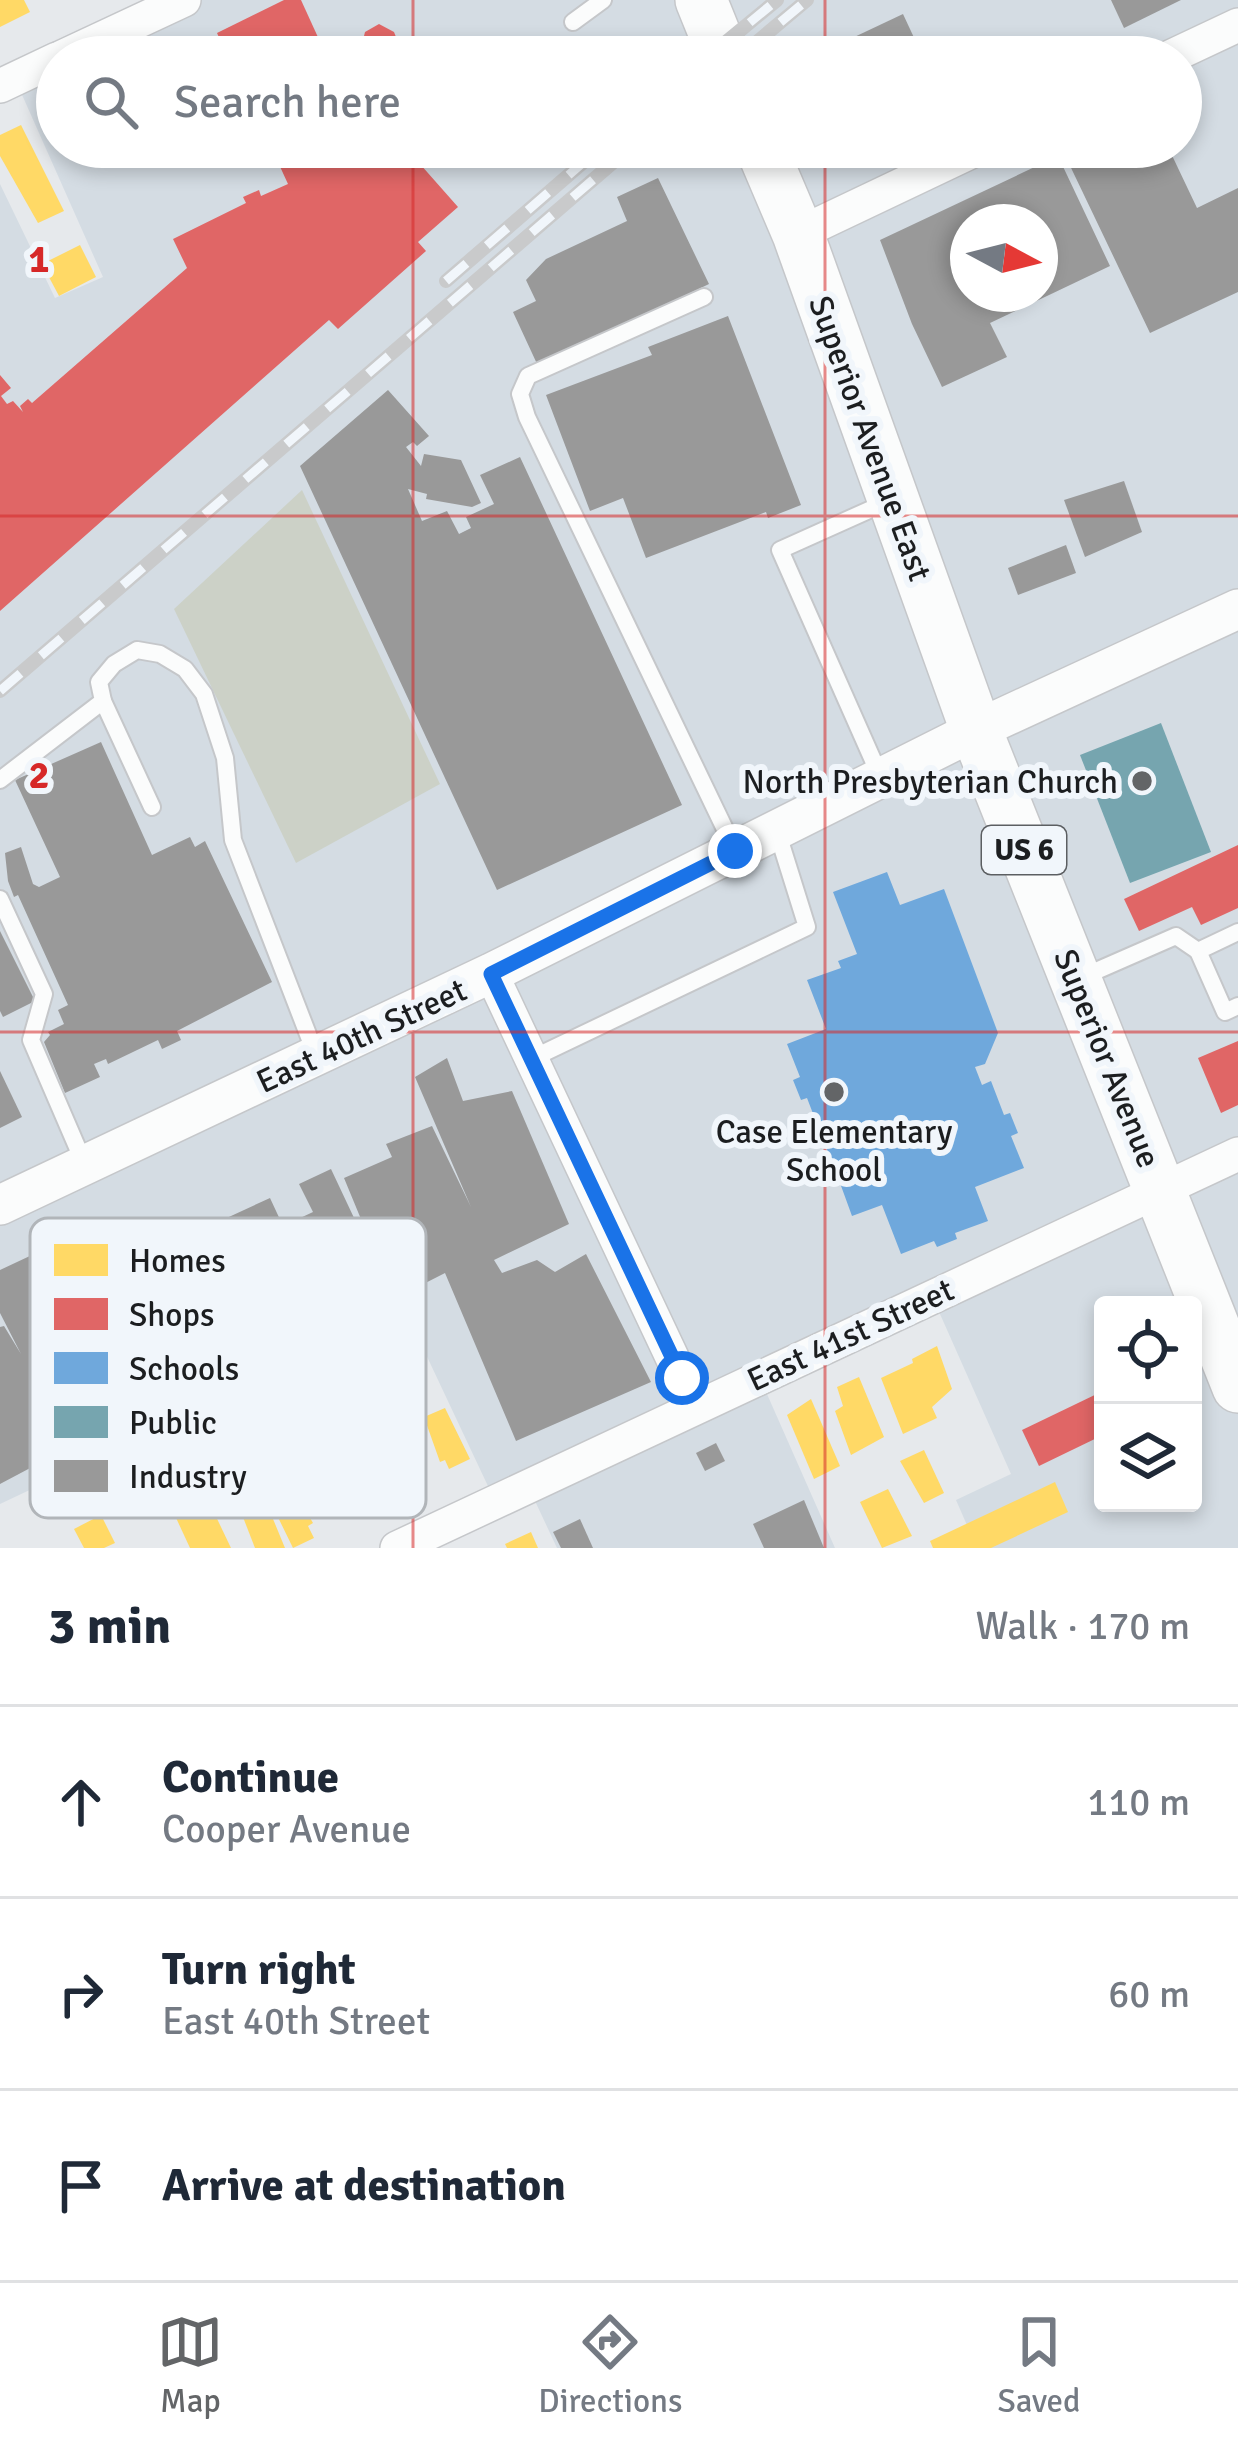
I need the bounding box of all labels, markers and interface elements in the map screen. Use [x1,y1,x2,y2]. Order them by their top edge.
search box [36,36,1202,168]
icon: search [78,69,144,135]
text: Search here [174,75,401,130]
north arrow [950,204,1058,312]
text: 1 [28,235,50,283]
street label: Superior Avenue East [799,290,940,587]
text: 2 [28,751,50,799]
place label: North Presbyterian Church [743,762,1118,803]
marker: North Presbyterian Church [1129,768,1155,794]
route end [708,824,762,878]
road number: US 6 [982,826,1066,874]
street label: Superior Avenue [1044,943,1169,1174]
street label: East 40th Street [250,970,473,1103]
marker: Case Elementary School [821,1079,847,1105]
place label: Case Elementary School [716,1112,953,1191]
legend [30,1218,426,1518]
text: Homes [129,1241,226,1282]
street label: East 41st Street [741,1270,960,1401]
text: Shops [129,1295,214,1336]
map controls [1094,1296,1202,1512]
button: locate [1094,1296,1202,1404]
text: Schools [129,1349,239,1390]
route start [655,1351,709,1405]
text: Public [129,1403,217,1444]
button: layers [1094,1404,1202,1512]
text: Industry [129,1457,247,1498]
text: 3 min [48,1595,171,1658]
text: Walk · 170 m [976,1602,1190,1650]
text: Continue [162,1750,339,1805]
icon: ahead [48,1769,114,1835]
text: 110 m [1087,1778,1190,1826]
text: Cooper Avenue [162,1805,411,1853]
text: Turn right [162,1942,356,1997]
icon: right [48,1961,114,2027]
text: 60 m [1108,1970,1190,2018]
text: East 40th Street [162,1997,430,2045]
icon: arrive [48,2153,114,2219]
text: Arrive at destination [162,2158,566,2213]
tab: Map [157,2309,223,2422]
tab: Directions [538,2309,683,2422]
tab: Saved [997,2309,1081,2422]

